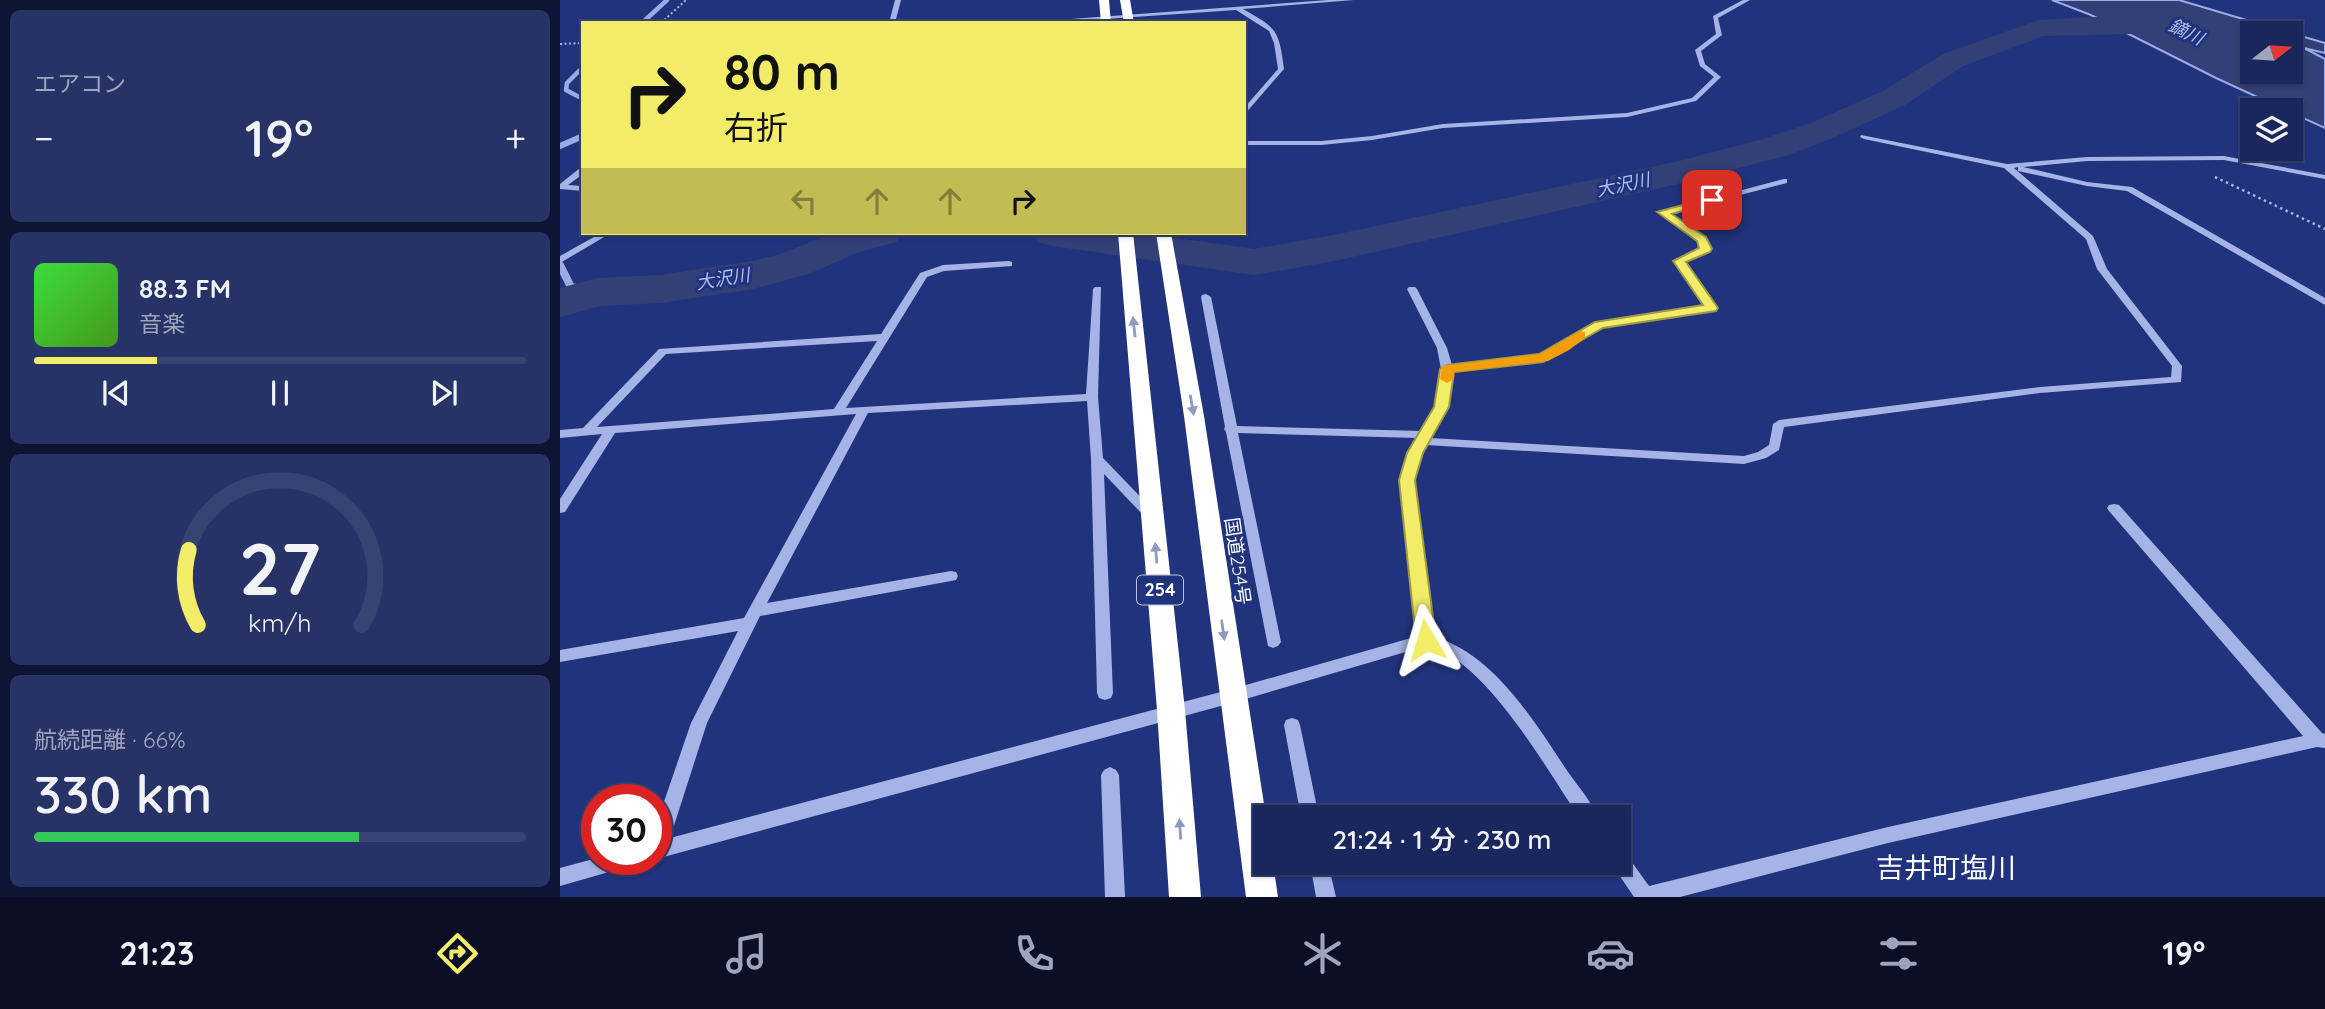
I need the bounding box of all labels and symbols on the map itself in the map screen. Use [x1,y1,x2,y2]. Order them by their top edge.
water label: 鏑川 [2165,13,2209,51]
north arrow [2240,21,2303,84]
water label: 大沢川 [1594,167,1654,201]
pin [1682,170,1742,230]
water label: 大沢川 [694,263,753,294]
one-way arrow [1128,316,1139,338]
one-way arrow [1187,394,1198,416]
street label: 国道254号 [1220,516,1256,606]
one-way arrow [1150,542,1161,564]
road number: 254 [1137,576,1183,604]
position arrow [1389,603,1463,677]
one-way arrow [1217,619,1228,641]
speed limit sign: 30 [581,784,672,875]
one-way arrow [1174,818,1185,840]
district label: 吉井町塩川 [1876,850,2016,885]

